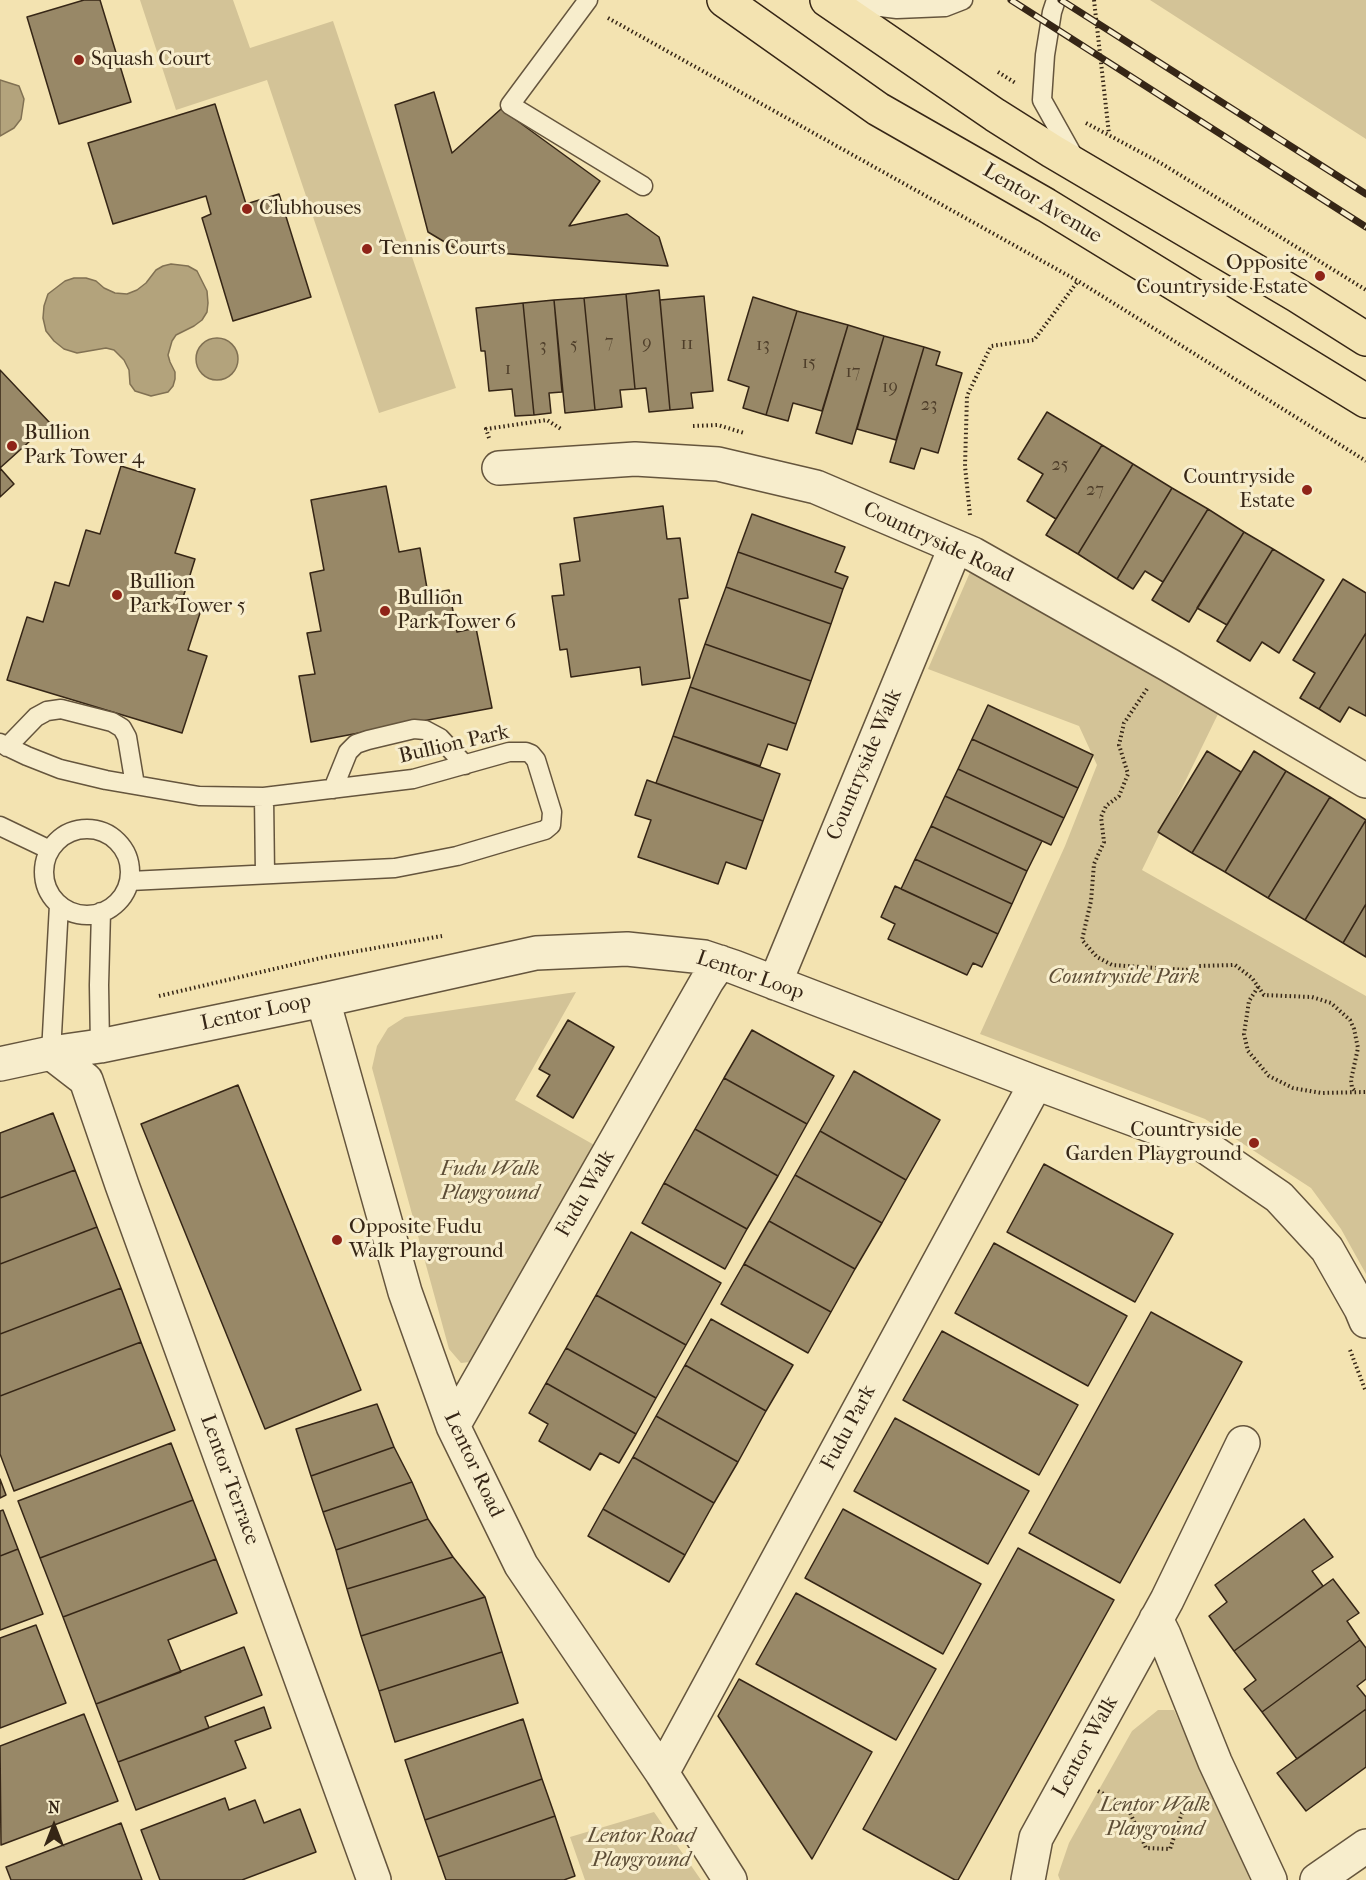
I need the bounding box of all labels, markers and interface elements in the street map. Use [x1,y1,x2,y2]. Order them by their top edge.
place label: Squash Court [91,47,211,73]
marker: Squash Court [72,53,86,67]
street label: Lentor Avenue [978,159,1106,249]
place label: Clubhouses [259,196,361,222]
marker: Clubhouses [240,202,254,216]
place label: Tennis Courts [379,236,505,262]
marker: Tennis Courts [360,242,374,256]
place label: Opposite Countryside Estate [1136,251,1308,301]
marker: Opposite Countryside Estate [1313,269,1327,283]
house number: 7 [605,332,613,354]
house number: 9 [642,333,652,355]
house number: 11 [681,334,693,356]
house number: 5 [570,335,578,357]
house number: 13 [756,335,770,357]
house number: 3 [539,336,547,358]
house number: 15 [802,353,816,375]
house number: 1 [505,359,511,381]
house number: 17 [845,362,861,384]
house number: 19 [882,377,898,399]
house number: 23 [921,395,937,417]
place label: Bullion Park Tower 4 [24,421,144,471]
marker: Bullion Park Tower 4 [5,439,19,453]
house number: 25 [1051,455,1069,477]
place label: Countryside Estate [1183,465,1295,515]
house number: 27 [1086,480,1104,502]
marker: Countryside Estate [1300,483,1314,497]
street label: Countryside Road [859,497,1017,589]
place label: Bullion Park Tower 5 [129,570,246,620]
place label: Bullion Park Tower 6 [397,586,516,636]
marker: Bullion Park Tower 5 [110,588,124,602]
marker: Bullion Park Tower 6 [378,604,392,618]
street label: Countryside Walk [822,686,908,844]
street label: Bullion Park [397,720,511,770]
street label: Lentor Loop [693,946,807,1006]
park label: Countryside Park [1048,965,1200,991]
street label: Lentor Loop [199,989,313,1037]
place label: Countryside Garden Playground [1065,1118,1242,1168]
marker: Countryside Garden Playground [1247,1136,1261,1150]
street label: Fudu Walk [551,1146,621,1242]
park label: Fudu Walk Playground [440,1157,540,1207]
place label: Opposite Fudu Walk Playground [349,1215,504,1265]
marker: Opposite Fudu Walk Playground [330,1233,344,1247]
street label: Fudu Park [816,1381,882,1475]
street label: Lentor Road [438,1408,508,1522]
street label: Lentor Terrace [194,1411,264,1549]
street label: Lentor Walk [1048,1692,1124,1802]
park label: Lentor Walk Playground [1100,1793,1210,1843]
north arrow [24,1796,84,1856]
text: N [48,1798,60,1817]
park label: Lentor Road Playground [587,1824,695,1874]

